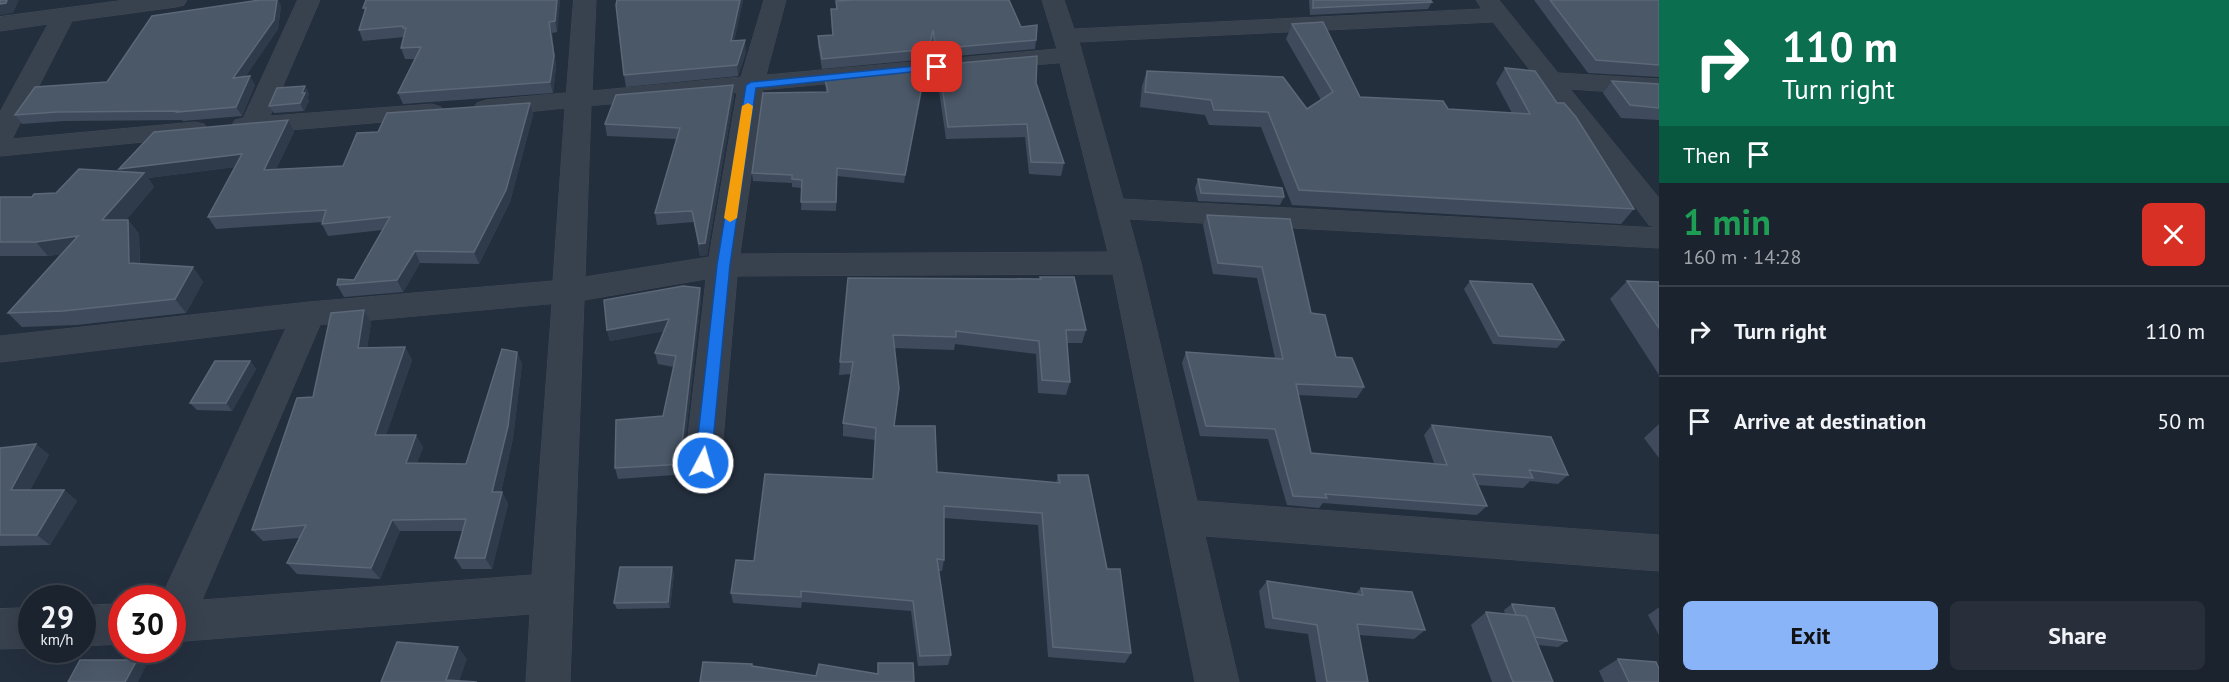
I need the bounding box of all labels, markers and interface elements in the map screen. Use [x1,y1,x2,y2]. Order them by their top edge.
text: 110 m [1782,19,1898,74]
icon: right [1683,24,1761,102]
pin [911,41,962,92]
icon: arrive [920,50,953,83]
text: Turn right [1782,72,1895,106]
icon: arrive [1742,138,1775,171]
text: Then [1683,141,1730,169]
text: 1 min [1683,198,1771,245]
button: close [2142,203,2205,266]
text: 160 m · 14:28 [1683,244,1801,270]
icon: right [1683,315,1716,348]
text: Turn right [1734,317,1826,345]
text: 110 m [2145,317,2205,345]
icon: arrive [1683,405,1716,438]
text: Arrive at destination [1734,407,1926,435]
text: 50 m [2157,407,2205,435]
position arrow [671,431,735,495]
speed limit sign: 30 [108,585,186,663]
text: 29 [40,597,74,636]
button: Exit [1683,601,1938,670]
button: Share [1950,601,2205,670]
text: km/h [41,630,73,649]

